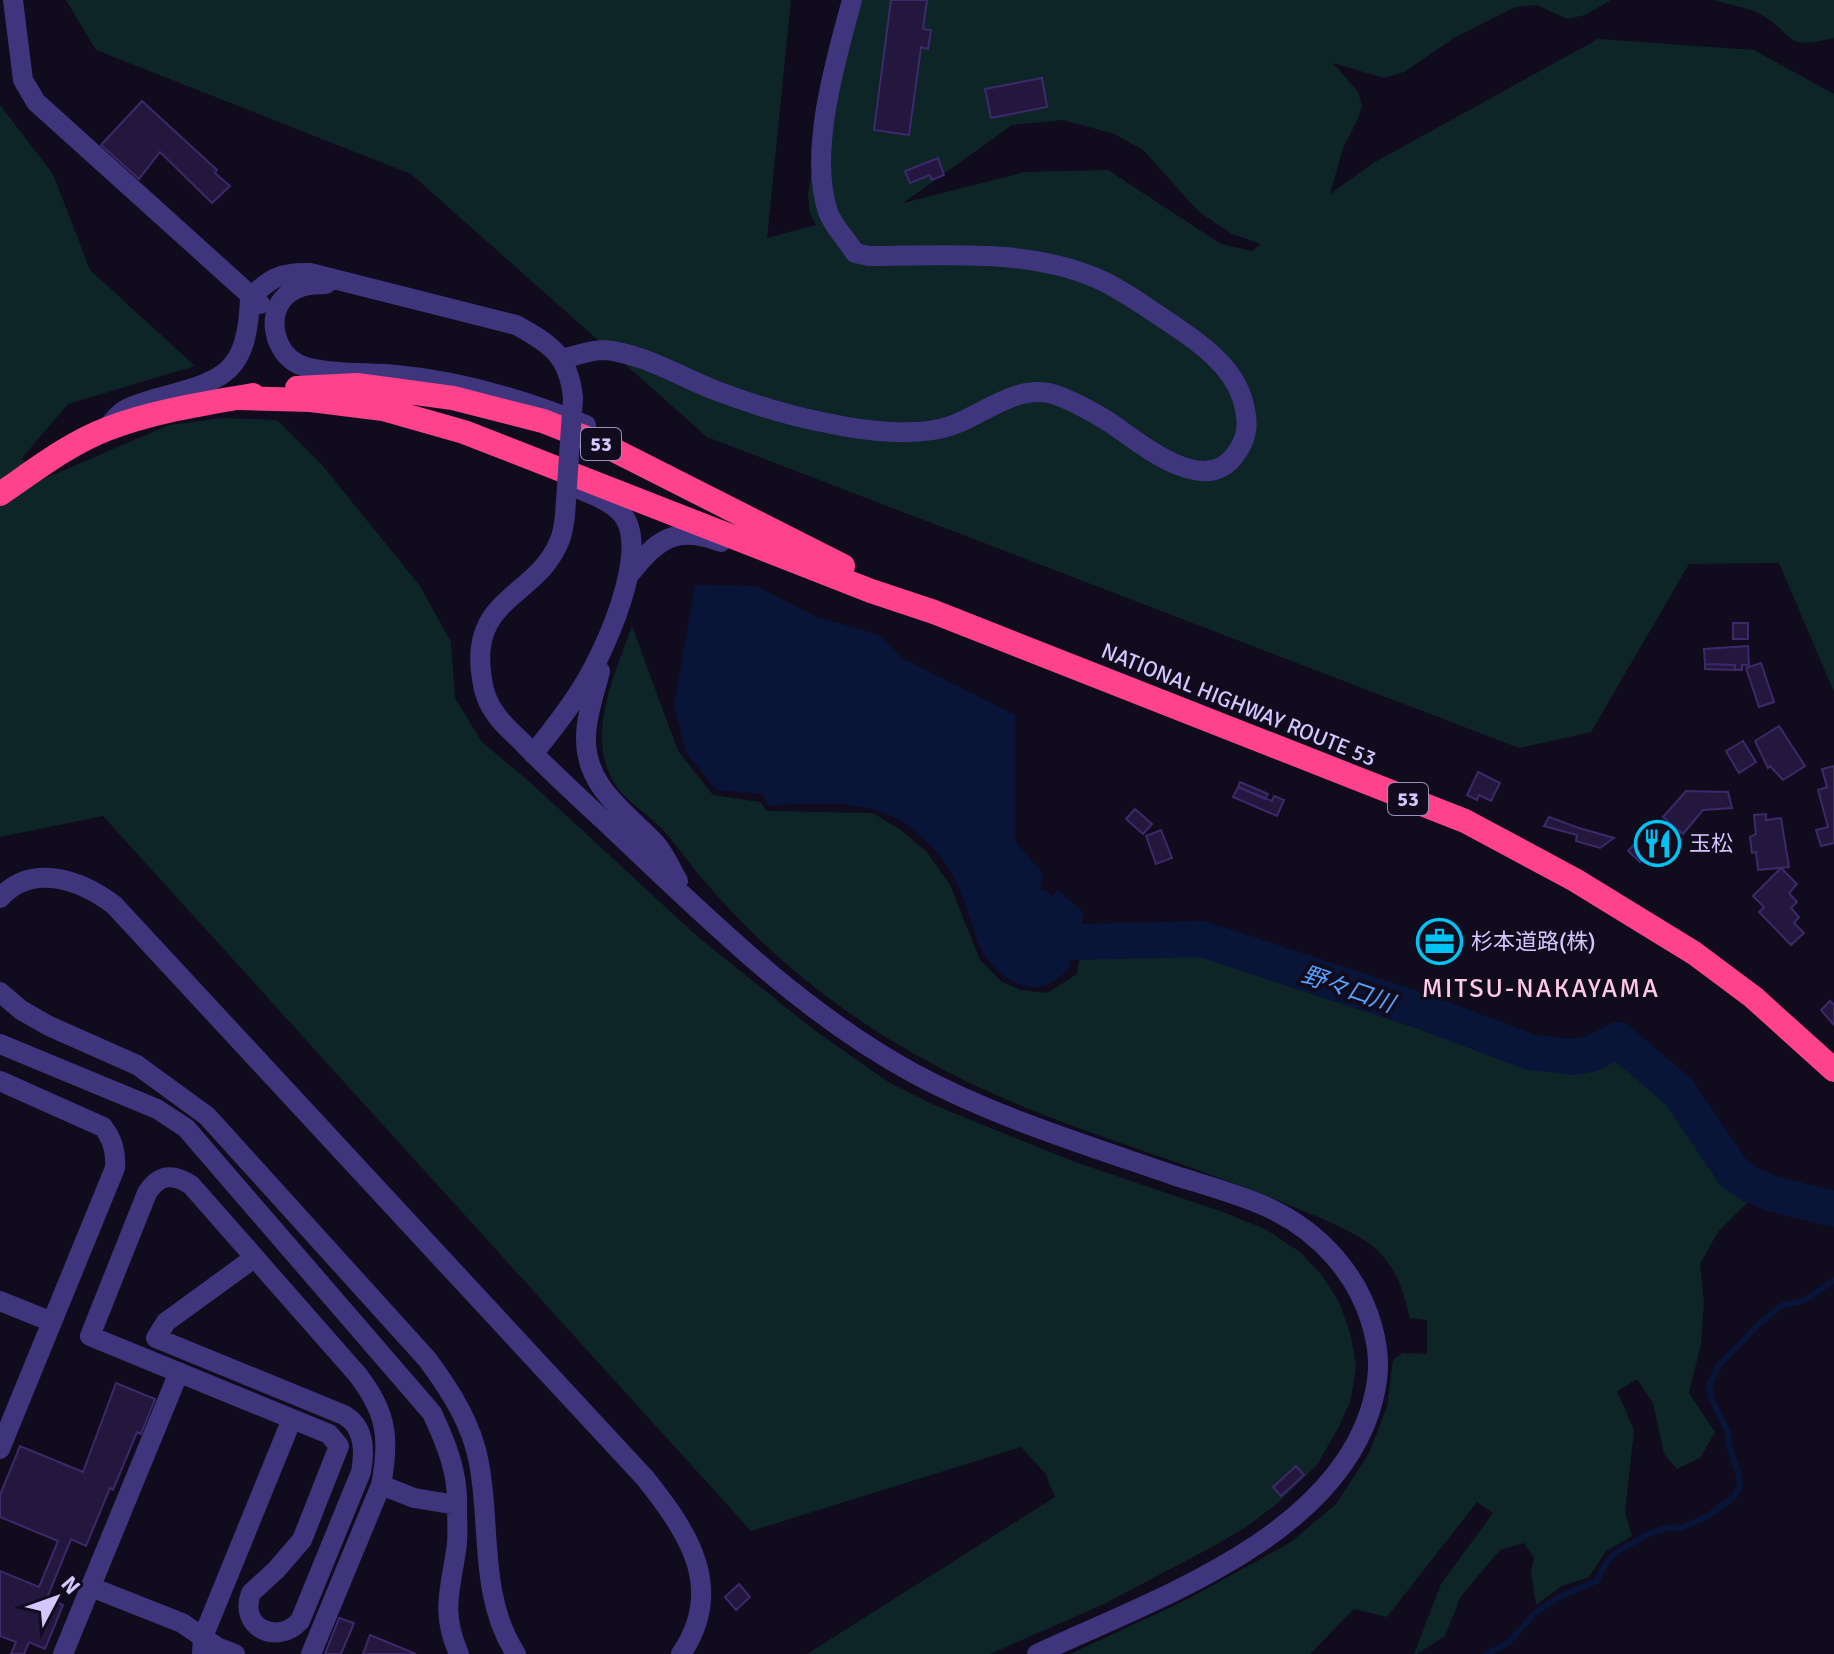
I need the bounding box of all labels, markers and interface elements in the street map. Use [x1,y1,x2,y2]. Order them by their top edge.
road number: 53 [581,428,621,460]
street label: NATIONAL HIGHWAY ROUTE 53 [1098,637,1380,772]
road number: 53 [1388,783,1428,815]
restaurant icon: 玉松 [1634,819,1682,867]
place label: 玉松 [1689,830,1733,857]
office icon: 杉本道路(株) [1416,917,1464,965]
place label: 杉本道路(株) [1471,928,1596,955]
water label: 野々口川 [1298,959,1401,1020]
district label: MITSU-NAKAYAMA [1422,973,1660,1005]
north arrow [16,1558,96,1638]
text: N [56,1571,86,1600]

